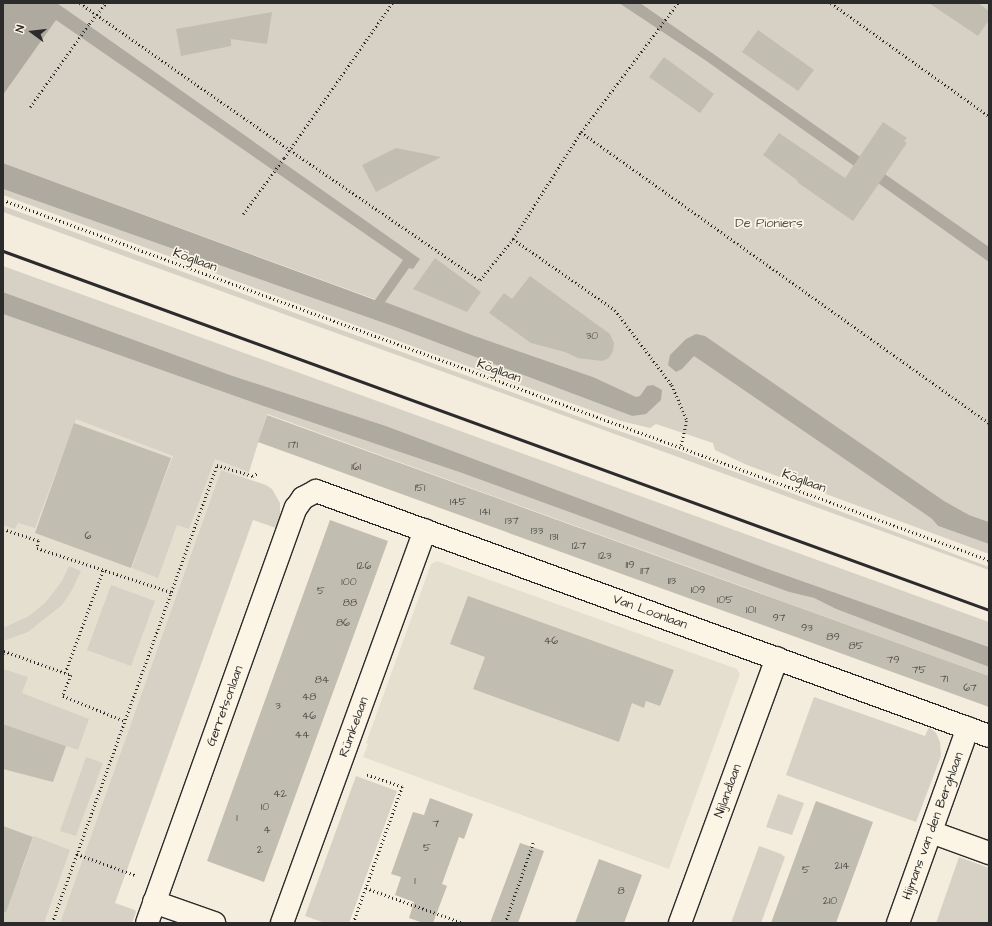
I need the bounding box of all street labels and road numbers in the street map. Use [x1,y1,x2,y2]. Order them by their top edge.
street label: Kögllaan [171,245,219,275]
street label: Kögllaan [475,356,523,386]
street label: Kögllaan [780,466,828,496]
street label: Van Loonlaan [611,591,689,633]
street label: Gerretsonlaan [203,663,247,749]
street label: Rümkelaan [336,695,372,759]
street label: Hijmans van den Berghlaan [899,750,967,902]
street label: Nijlandlaan [711,762,745,820]

